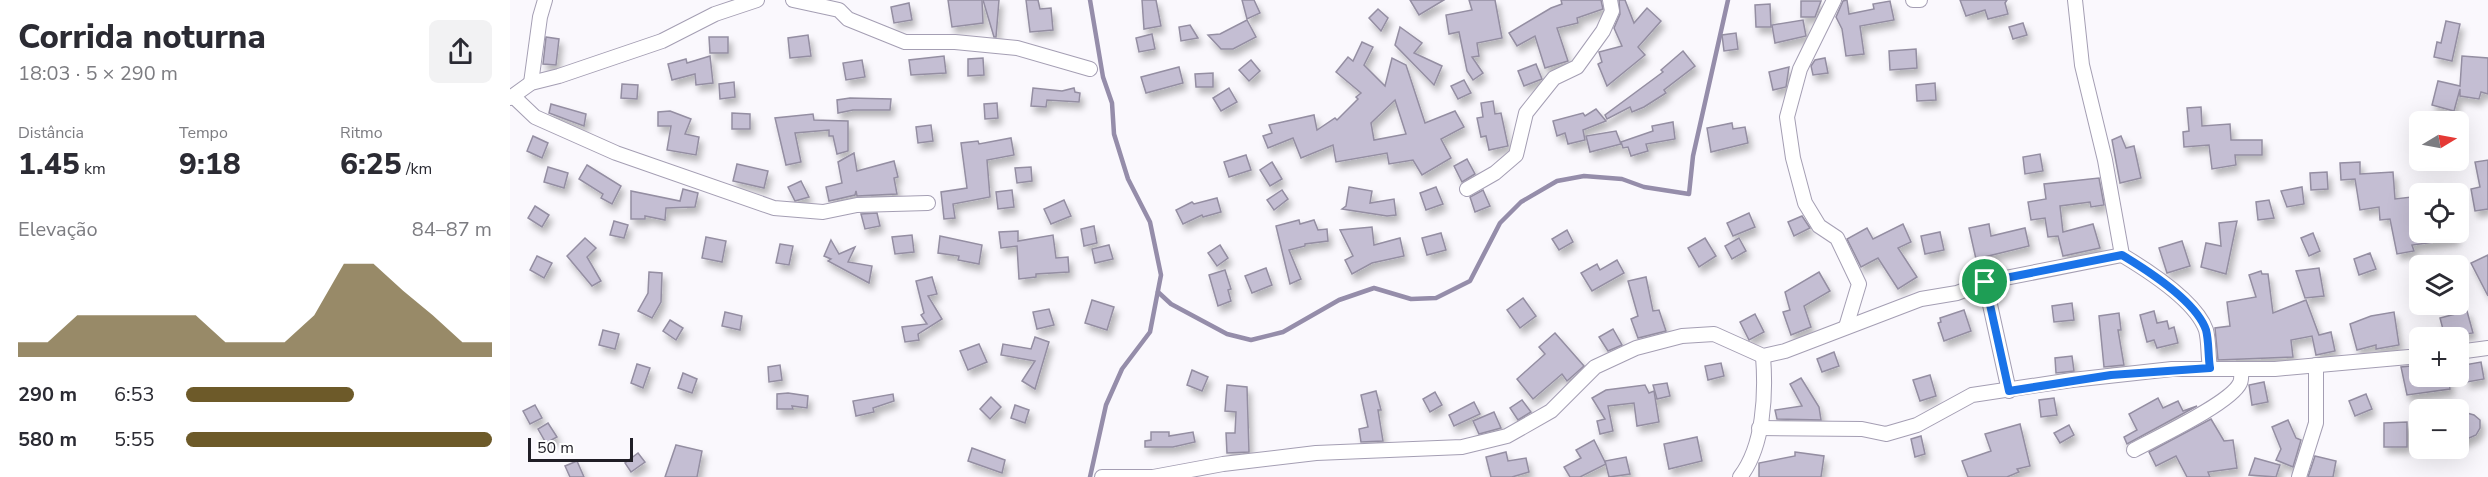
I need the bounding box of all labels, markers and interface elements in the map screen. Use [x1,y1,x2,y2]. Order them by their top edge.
text: Corrida noturna [18,15,266,60]
button: share [429,20,492,83]
text: 18:03 · 5 × 290 m [18,60,178,87]
north arrow [2409,111,2469,171]
map controls [2409,111,2469,459]
text: Distância [18,122,84,144]
text: Tempo [179,122,228,144]
text: Ritmo [340,122,383,144]
text: 1.45 [18,144,80,185]
text: 9:18 [179,144,241,185]
text: 6:25 [340,144,402,185]
text: km [80,158,106,180]
text: /km [402,158,432,180]
button: locate [2409,183,2469,243]
text: Elevação [18,216,98,243]
text: 84–87 m [412,216,492,243]
button: layers [2409,255,2469,315]
pin [1959,256,2010,307]
icon: arrive [1968,265,2001,298]
button: + [2409,327,2469,387]
text: 290 m [18,381,77,408]
text: 6:53 [114,381,155,408]
button: − [2409,399,2469,459]
text: 580 m [18,426,77,453]
text: 5:55 [114,426,155,453]
scale bar [528,435,633,462]
text: 50 m [537,437,574,459]

